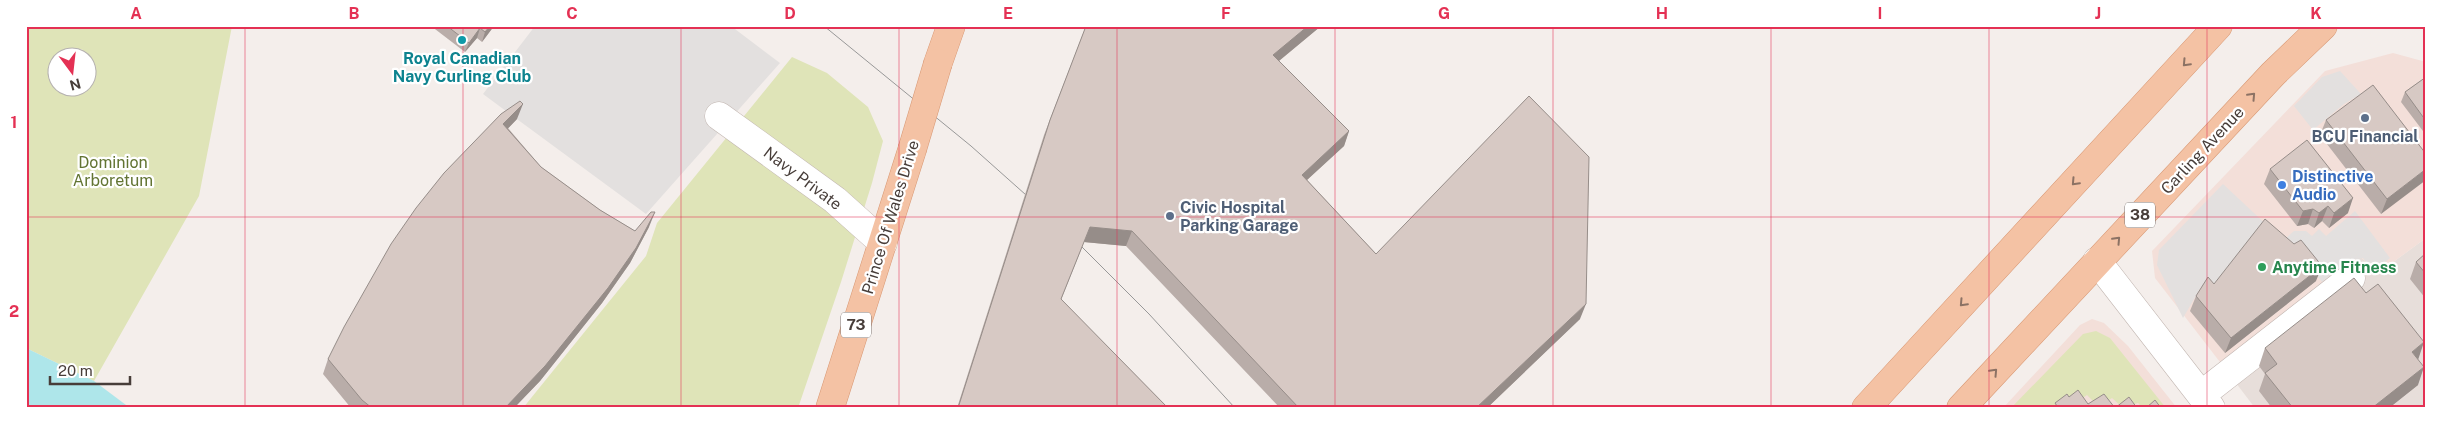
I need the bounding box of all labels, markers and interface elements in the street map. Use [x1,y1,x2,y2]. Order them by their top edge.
text: A [130,4,142,23]
text: B [349,4,360,23]
text: C [566,4,578,23]
text: D [784,4,796,23]
text: E [1003,4,1013,23]
text: F [1221,4,1231,23]
text: G [1438,4,1450,23]
text: H [1656,4,1668,23]
text: I [1878,4,1882,23]
text: J [2095,4,2101,23]
text: K [2310,4,2322,23]
marker: Royal Canadian Navy Curling Club [456,34,468,46]
north arrow [48,48,98,98]
place label: Royal Canadian Navy Curling Club [393,49,532,86]
one-way arrow [2182,57,2191,66]
text: N [68,75,83,94]
one-way arrow [2246,93,2255,102]
street label: Carling Avenue [2157,103,2248,198]
marker: BCU Financial [2359,112,2371,124]
text: 1 [11,113,17,132]
place label: BCU Financial [2311,127,2419,146]
street label: Prince Of Wales Drive [858,138,923,296]
street label: Navy Private [760,143,846,214]
park label: Dominion Arboretum [73,153,153,190]
place label: Distinctive Audio [2292,167,2373,204]
one-way arrow [2072,176,2081,185]
marker: Distinctive Audio [2276,179,2288,191]
place label: Civic Hospital Parking Garage [1180,198,1298,235]
road number: 38 [2125,202,2155,228]
marker: Civic Hospital Parking Garage [1164,210,1176,222]
one-way arrow [2111,237,2120,246]
place label: Anytime Fitness [2272,258,2396,277]
marker: Anytime Fitness [2256,261,2268,273]
one-way arrow [1959,297,1968,306]
text: 2 [9,302,19,321]
road number: 73 [841,312,871,338]
scale bar [50,354,130,386]
text: 20 m [58,362,93,379]
one-way arrow [1988,369,1997,378]

